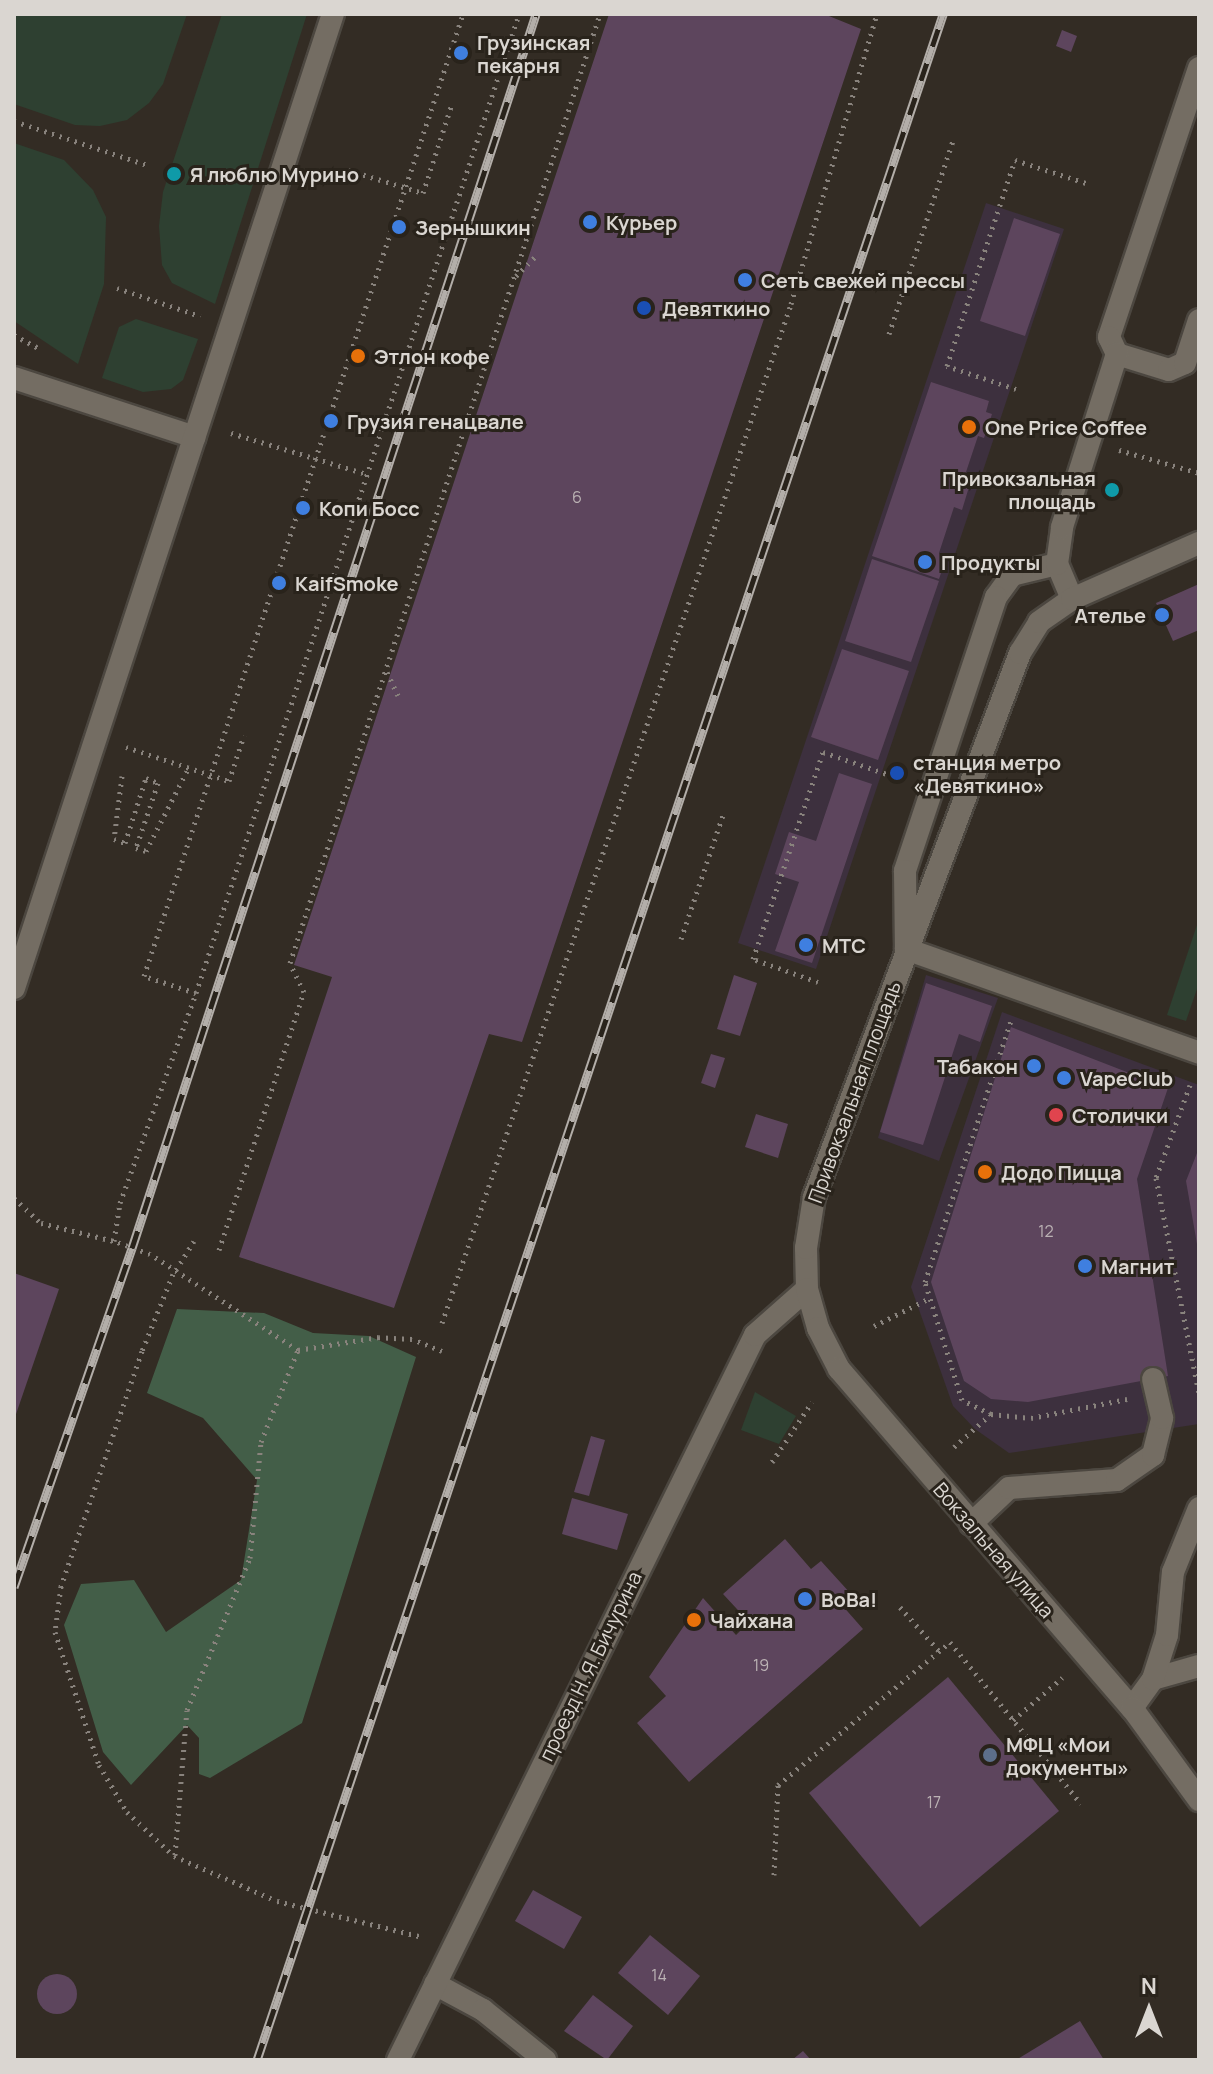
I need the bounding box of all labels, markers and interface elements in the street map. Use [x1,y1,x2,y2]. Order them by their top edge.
place label: Грузинская пекарня [477,30,590,77]
marker: Грузинская пекарня [452,44,470,62]
place label: Я люблю Мурино [190,162,359,186]
marker: Я люблю Мурино [165,165,183,183]
place label: Курьер [606,210,677,234]
marker: Курьер [581,213,599,231]
place label: Зернышкин [415,215,531,239]
marker: Зернышкин [390,218,408,236]
place label: Сеть свежей прессы [761,268,965,292]
marker: Сеть свежей прессы [736,271,754,289]
place label: Девяткино [662,296,770,320]
marker: Девяткино [633,297,655,319]
place label: Этлон кофе [374,344,490,368]
marker: Этлон кофе [349,347,367,365]
place label: Грузия генацвале [347,409,524,433]
marker: Грузия генацвале [322,412,340,430]
place label: One Price Coffee [985,415,1147,439]
marker: One Price Coffee [960,418,978,436]
place label: Привокзальная площадь [942,466,1096,513]
marker: Привокзальная площадь [1103,481,1121,499]
house number: 6 [572,487,582,507]
place label: Копи Босс [319,496,420,520]
marker: Копи Босс [294,499,312,517]
place label: Продукты [941,550,1040,574]
marker: Продукты [916,553,934,571]
place label: KaifSmoke [295,571,399,595]
marker: KaifSmoke [270,574,288,592]
place label: Ателье [1074,603,1146,627]
marker: Ателье [1153,606,1171,624]
place label: станция метро «Девяткино» [913,750,1061,797]
marker: станция метро «Девяткино» [888,764,906,782]
place label: МТС [822,933,866,957]
marker: МТС [797,936,815,954]
street label: Привокзальная площадь [803,978,905,1206]
place label: Табакон [937,1054,1018,1078]
marker: Табакон [1025,1057,1043,1075]
place label: VapeClub [1080,1066,1173,1090]
marker: VapeClub [1055,1069,1073,1087]
place label: Столички [1072,1103,1168,1127]
marker: Столички [1047,1106,1065,1124]
place label: Додо Пицца [1001,1160,1122,1184]
marker: Додо Пицца [976,1163,994,1181]
house number: 12 [1038,1221,1054,1241]
place label: Магнит [1101,1254,1174,1278]
marker: Магнит [1076,1257,1094,1275]
street label: Вокзальная улица [929,1477,1059,1623]
street label: проезд Н. Я. Бичурина [534,1567,646,1765]
place label: ВоВа! [821,1587,877,1611]
marker: ВоВа! [796,1590,814,1608]
place label: Чайхана [710,1608,793,1632]
marker: Чайхана [685,1611,703,1629]
house number: 19 [753,1655,769,1675]
place label: МФЦ «Мои документы» [1006,1732,1129,1779]
marker: МФЦ «Мои документы» [981,1746,999,1764]
house number: 17 [927,1792,941,1812]
house number: 14 [651,1965,667,1985]
north arrow [1109,1970,1189,2050]
text: N [1141,1971,1157,2001]

